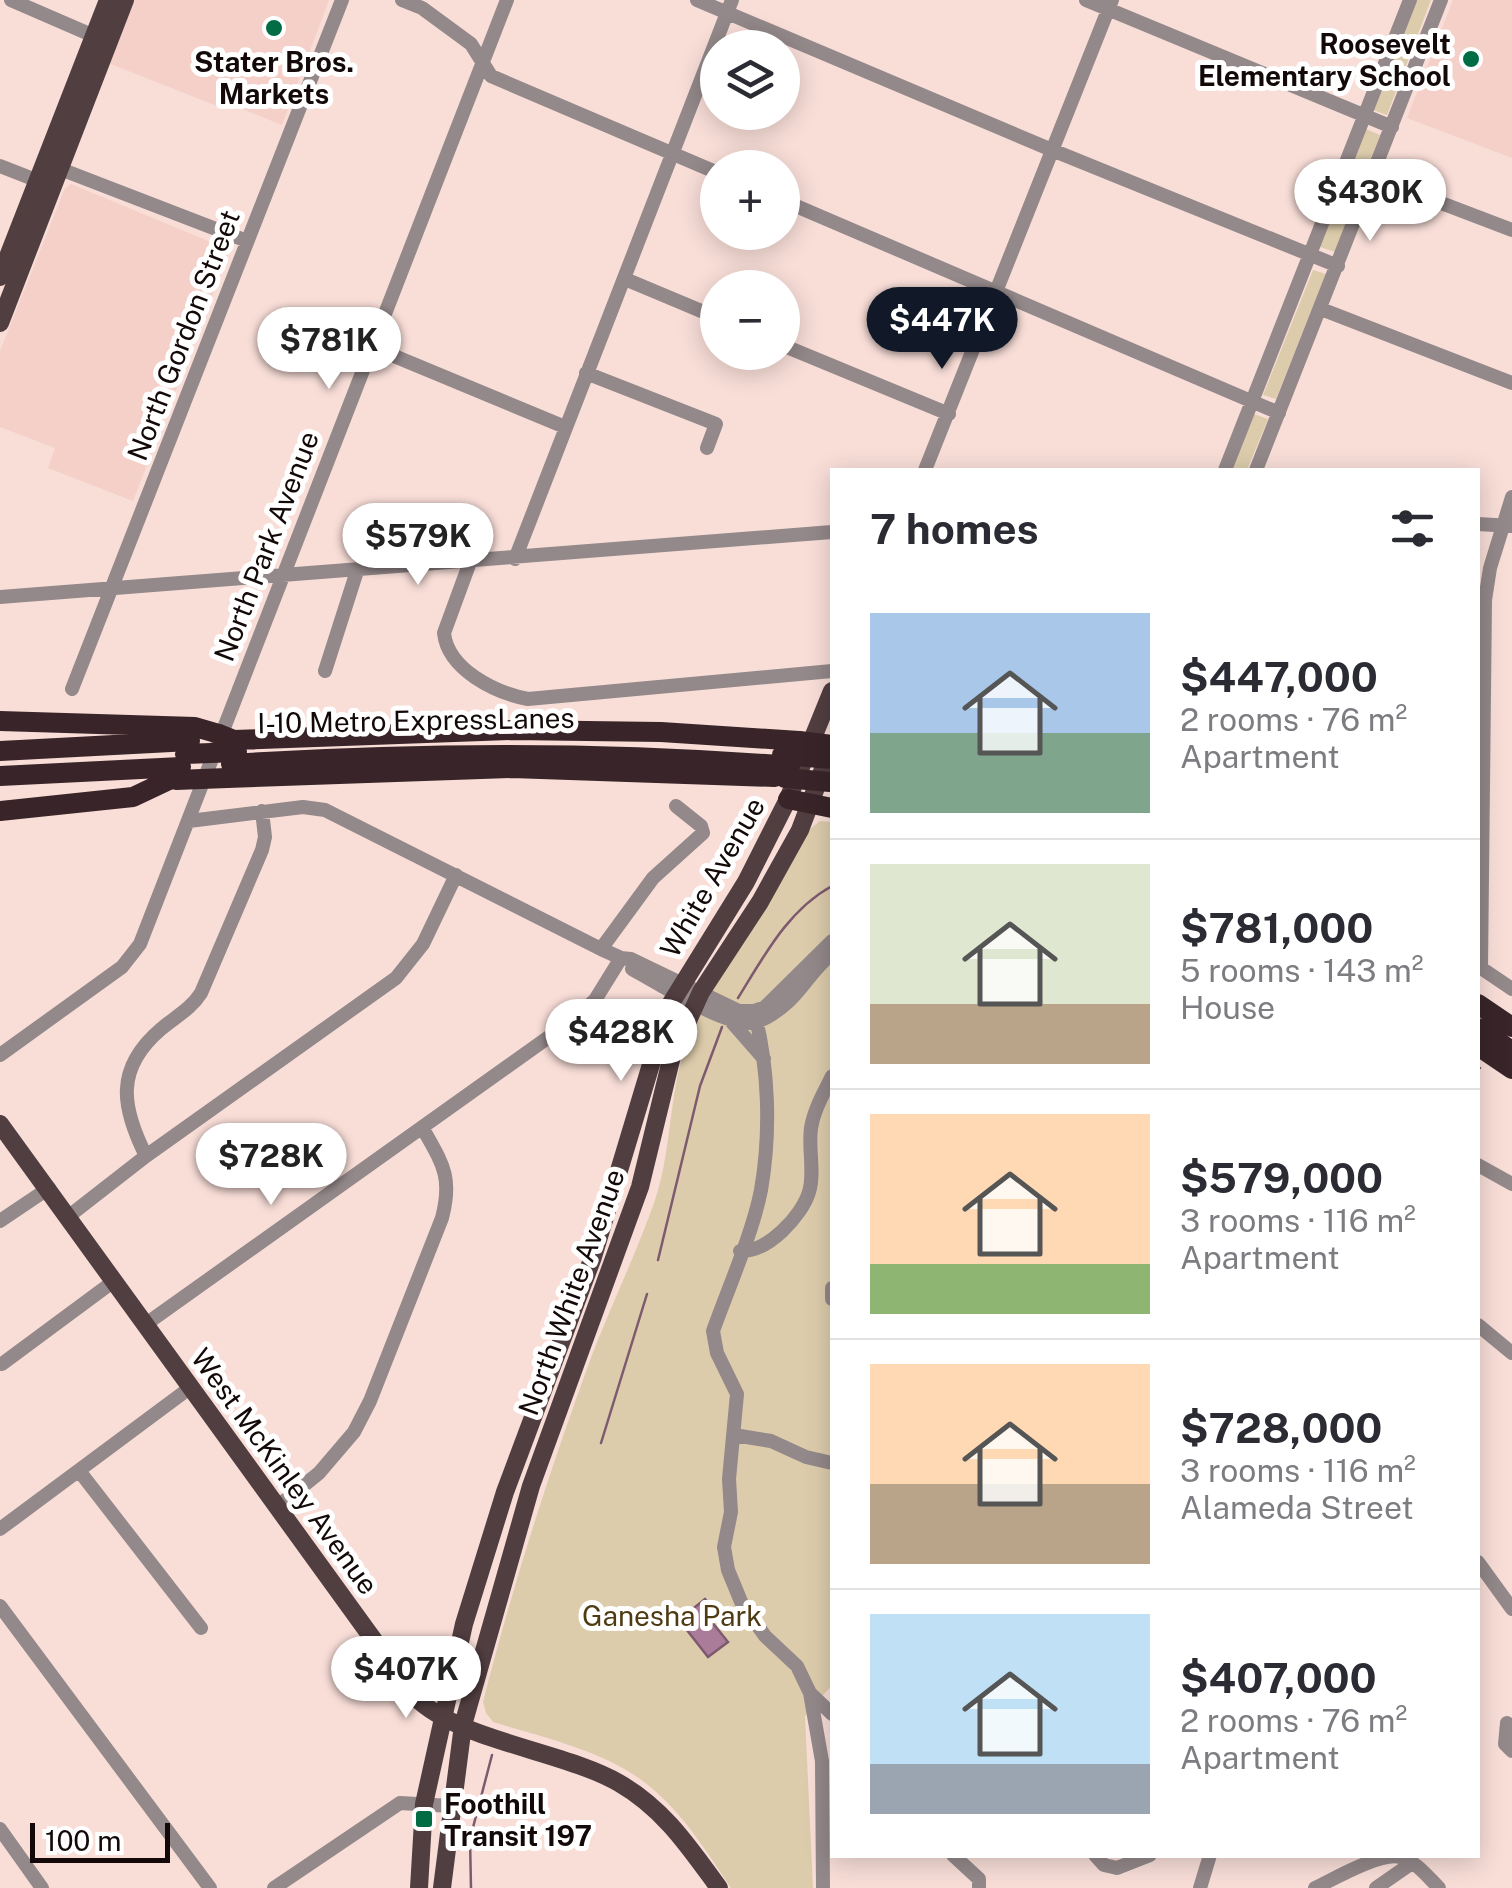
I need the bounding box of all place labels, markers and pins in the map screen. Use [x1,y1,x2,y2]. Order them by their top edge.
marker: Stater Bros. Markets [263,17,285,39]
place label: Roosevelt Elementary School [1198,27,1451,92]
place label: Stater Bros. Markets [194,45,354,110]
marker: Roosevelt Elementary School [1460,48,1482,70]
pin: $430K [1300,159,1440,244]
pin: $447K [872,287,1012,372]
pin: $781K [259,307,399,392]
pin: $579K [348,503,488,588]
pin: $428K [551,999,691,1084]
pin: $728K [201,1123,341,1208]
pin: $407K [336,1636,476,1721]
place label: Foothill Transit 197 [444,1787,592,1852]
marker: Foothill Transit 197 [413,1808,435,1830]

